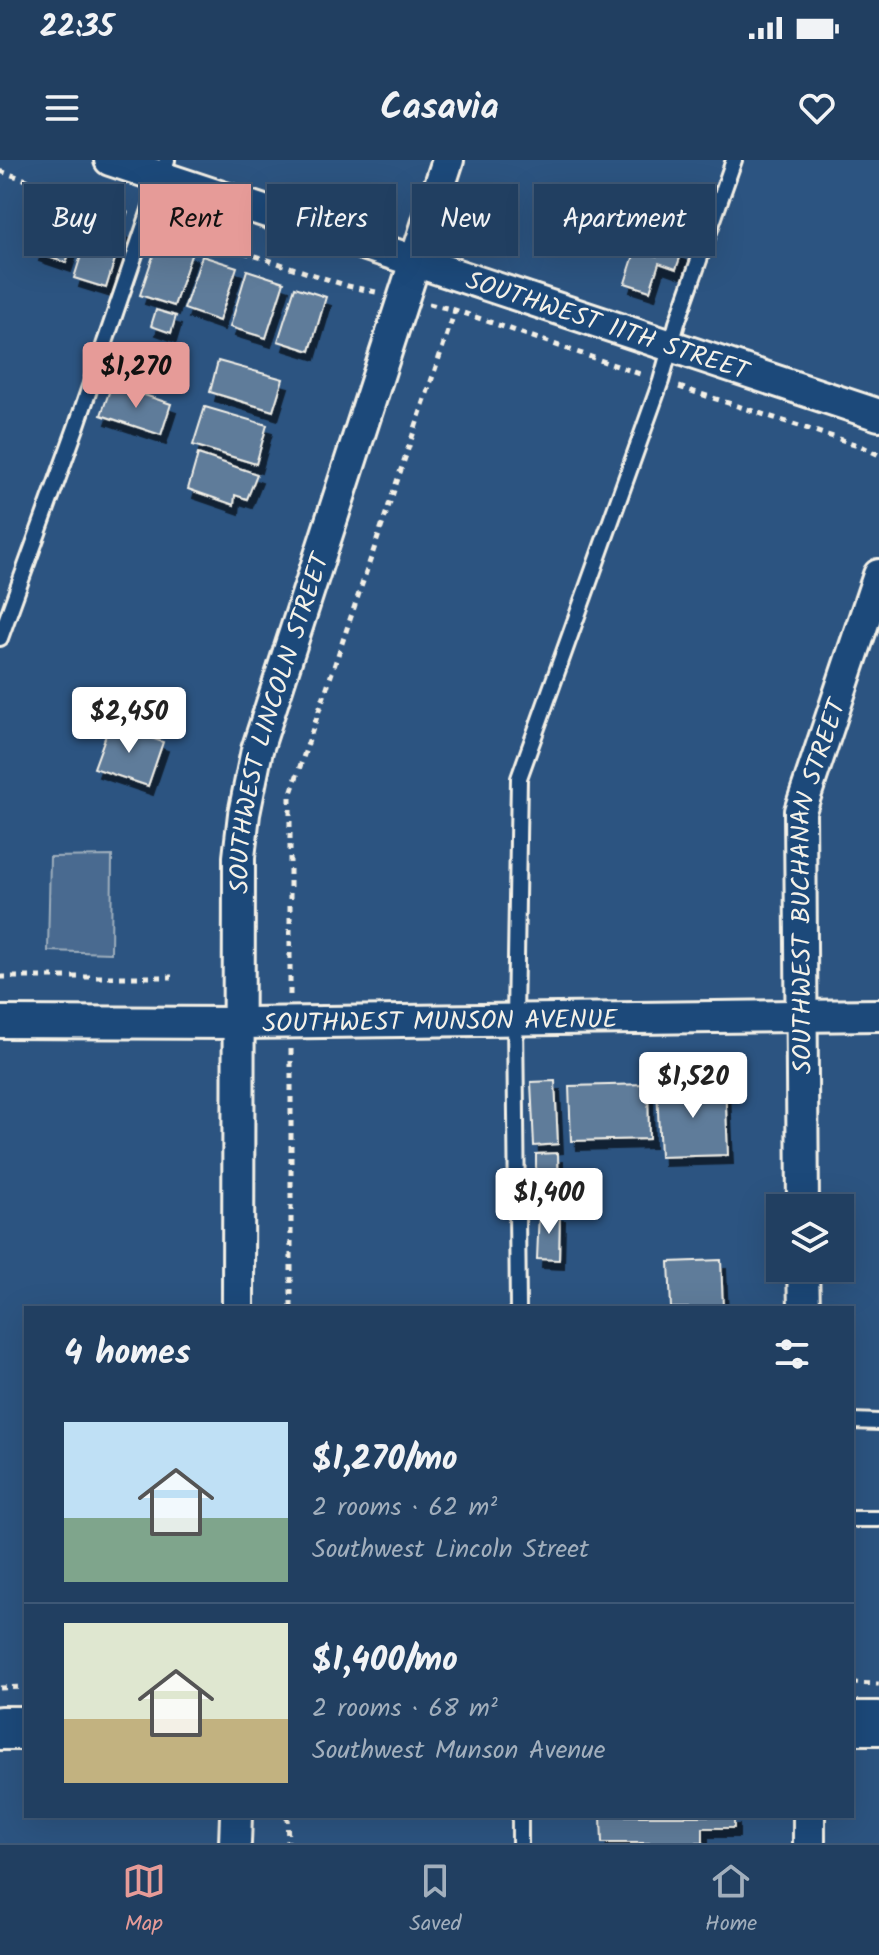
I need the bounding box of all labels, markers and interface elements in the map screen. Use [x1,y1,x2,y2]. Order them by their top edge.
text: 22:35 [40,4,114,52]
text: Casavia [380,80,499,137]
icon: menu [40,86,84,130]
icon: heart [795,86,839,130]
chip: Buy [24,184,124,256]
chip: Rent [140,184,251,256]
chip: Filters [267,184,396,256]
chip: New [412,184,518,256]
chip: Apartment [534,184,715,256]
street label: SOUTHWEST 11TH STREET [460,260,756,394]
pin: $1,270 [71,342,201,410]
text: $1,270 [101,347,171,389]
street label: SOUTHWEST LINCOLN STREET [219,546,343,894]
pin: $2,450 [64,687,194,755]
text: $2,450 [90,692,168,734]
street label: SOUTHWEST BUCHANAN STREET [781,692,860,1074]
street label: SOUTHWEST MUNSON AVENUE [262,999,619,1046]
pin: $1,520 [628,1052,758,1120]
text: $1,520 [657,1057,729,1099]
pin: $1,400 [484,1168,614,1236]
text: $1,400 [514,1173,584,1215]
map controls [766,1194,854,1282]
button: layers [766,1194,854,1282]
text: 4 homes [64,1327,191,1381]
icon: filters [770,1332,814,1376]
text: $1,270/mo [312,1433,458,1487]
icon: home [128,1454,224,1550]
text: 2 rooms · 62 m² [312,1487,497,1529]
text: Southwest Lincoln Street [312,1529,589,1571]
text: $1,400/mo [312,1634,458,1688]
icon: home [128,1655,224,1751]
text: 2 rooms · 68 m² [312,1688,498,1730]
text: Southwest Munson Avenue [312,1730,605,1772]
tab: Map [122,1859,166,1942]
tab: Saved [409,1859,462,1942]
tab: Home [705,1859,757,1942]

